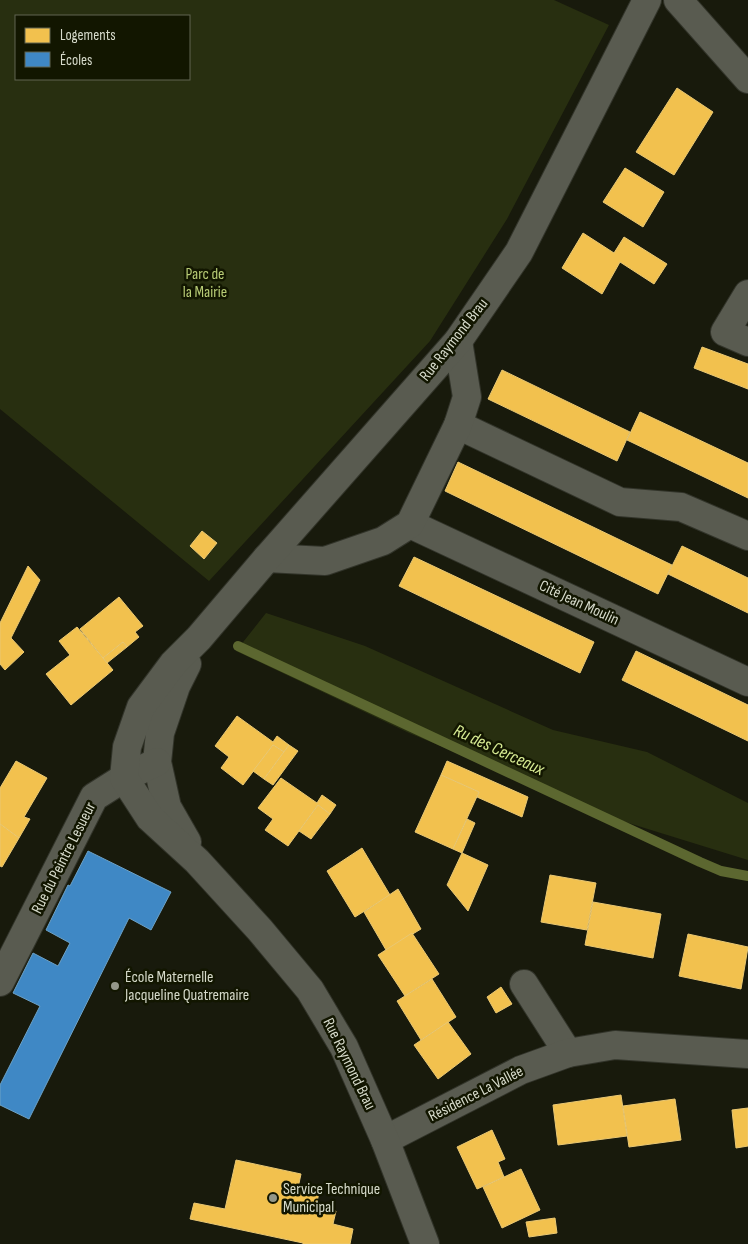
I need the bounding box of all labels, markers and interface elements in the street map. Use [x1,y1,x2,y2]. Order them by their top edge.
legend [15,15,190,80]
text: Logements [60,26,116,45]
text: Écoles [60,51,92,70]
park label: Parc de la Mairie [183,265,227,302]
street label: Rue Raymond Brau [416,295,492,385]
street label: Cité Jean Moulin [536,576,622,630]
water label: Ru des Cerceaux [450,720,549,781]
street label: Rue du Peintre Lesueur [28,799,100,917]
place label: École Maternelle Jacqueline Quatremaire [124,968,249,1005]
marker: École Maternelle Jacqueline Quatremaire [109,980,121,992]
street label: Rue Raymond Brau [319,1015,379,1113]
street label: Résidence La Vallée [425,1062,527,1126]
place label: Service Technique Municipal [283,1180,380,1217]
marker: Service Technique Municipal [267,1192,279,1204]

